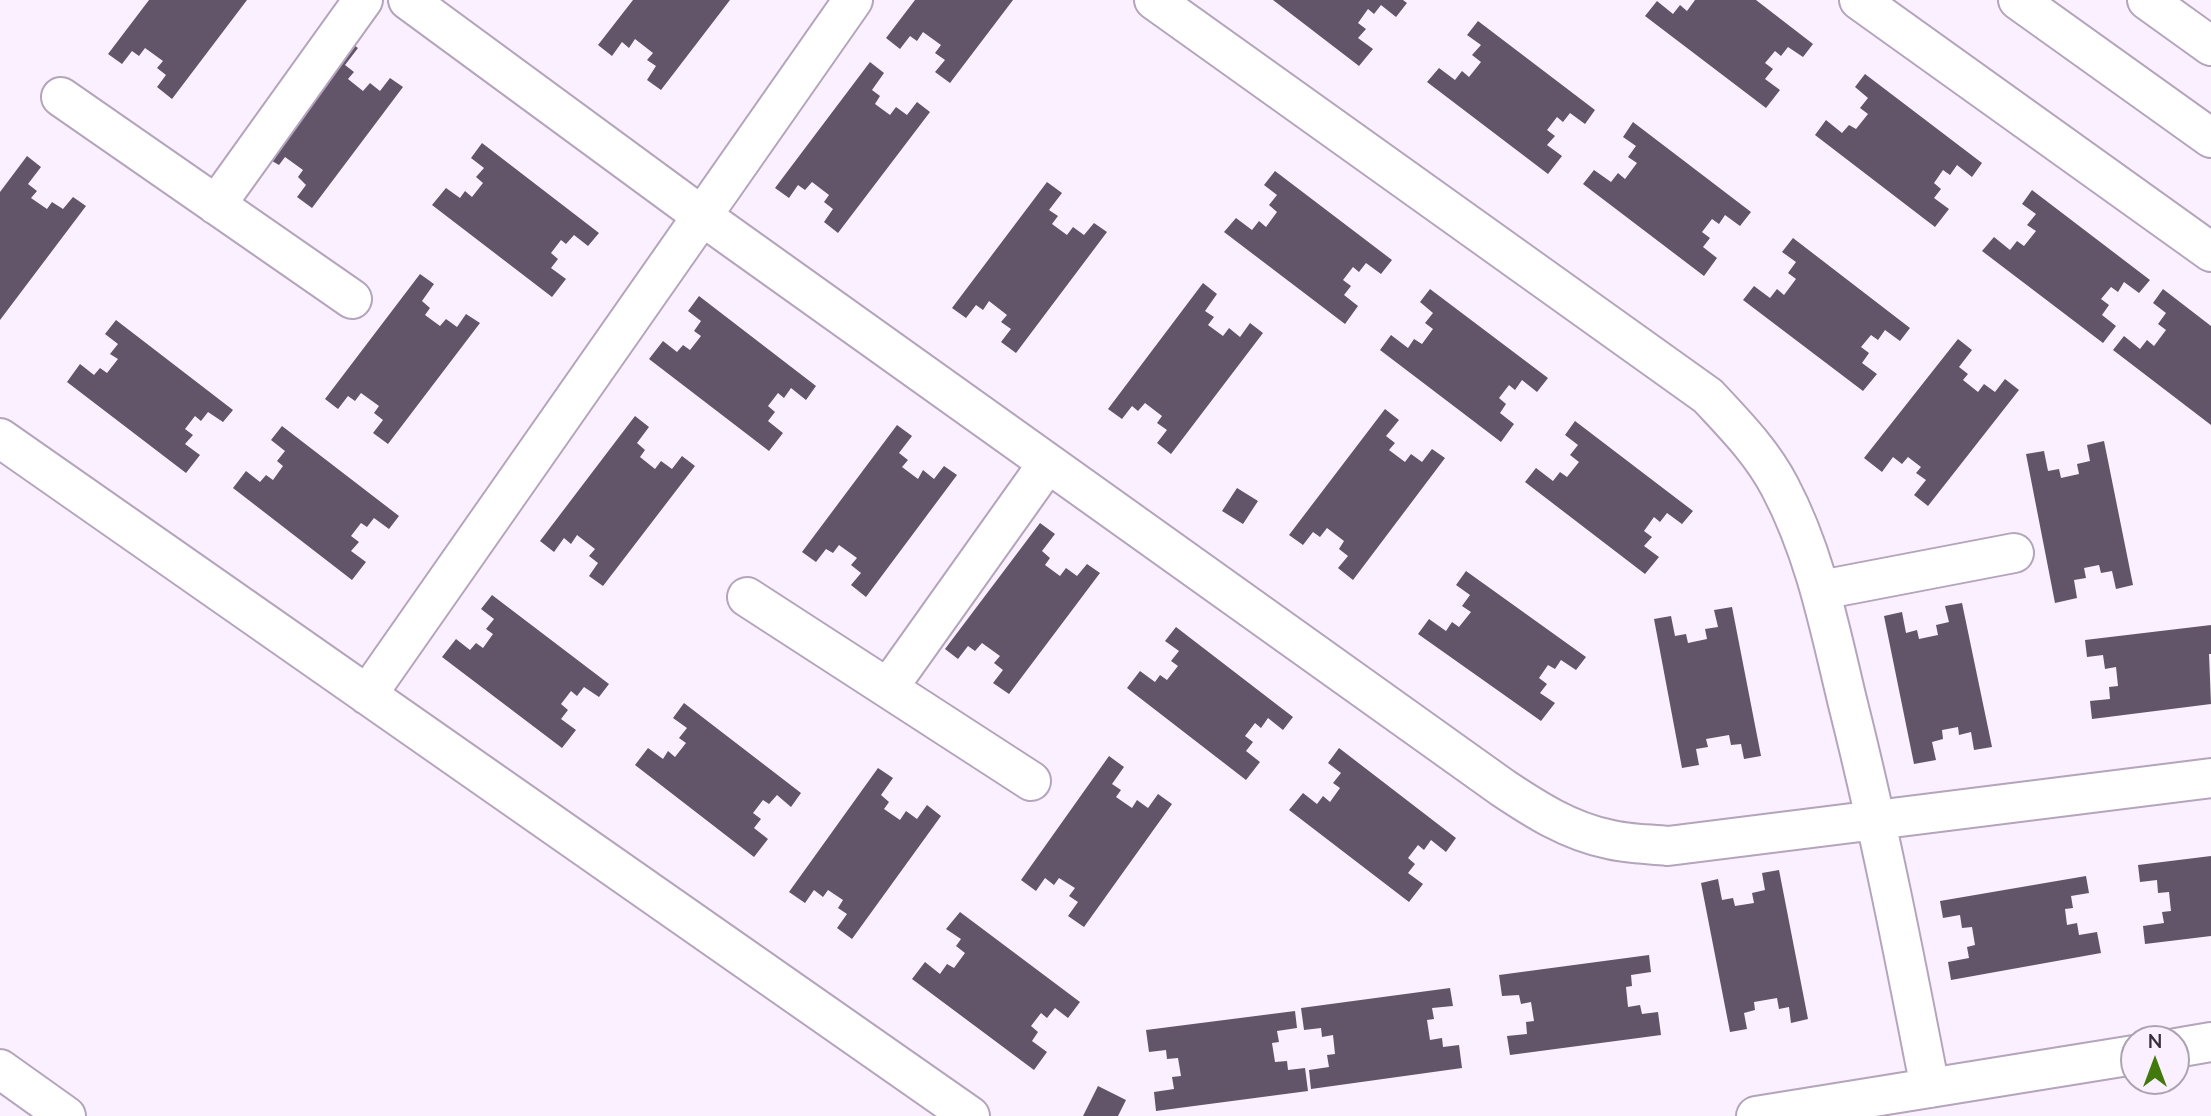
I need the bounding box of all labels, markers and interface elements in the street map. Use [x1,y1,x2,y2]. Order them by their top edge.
north arrow [2120,1025,2190,1095]
text: N [2148,1029,2162,1052]

